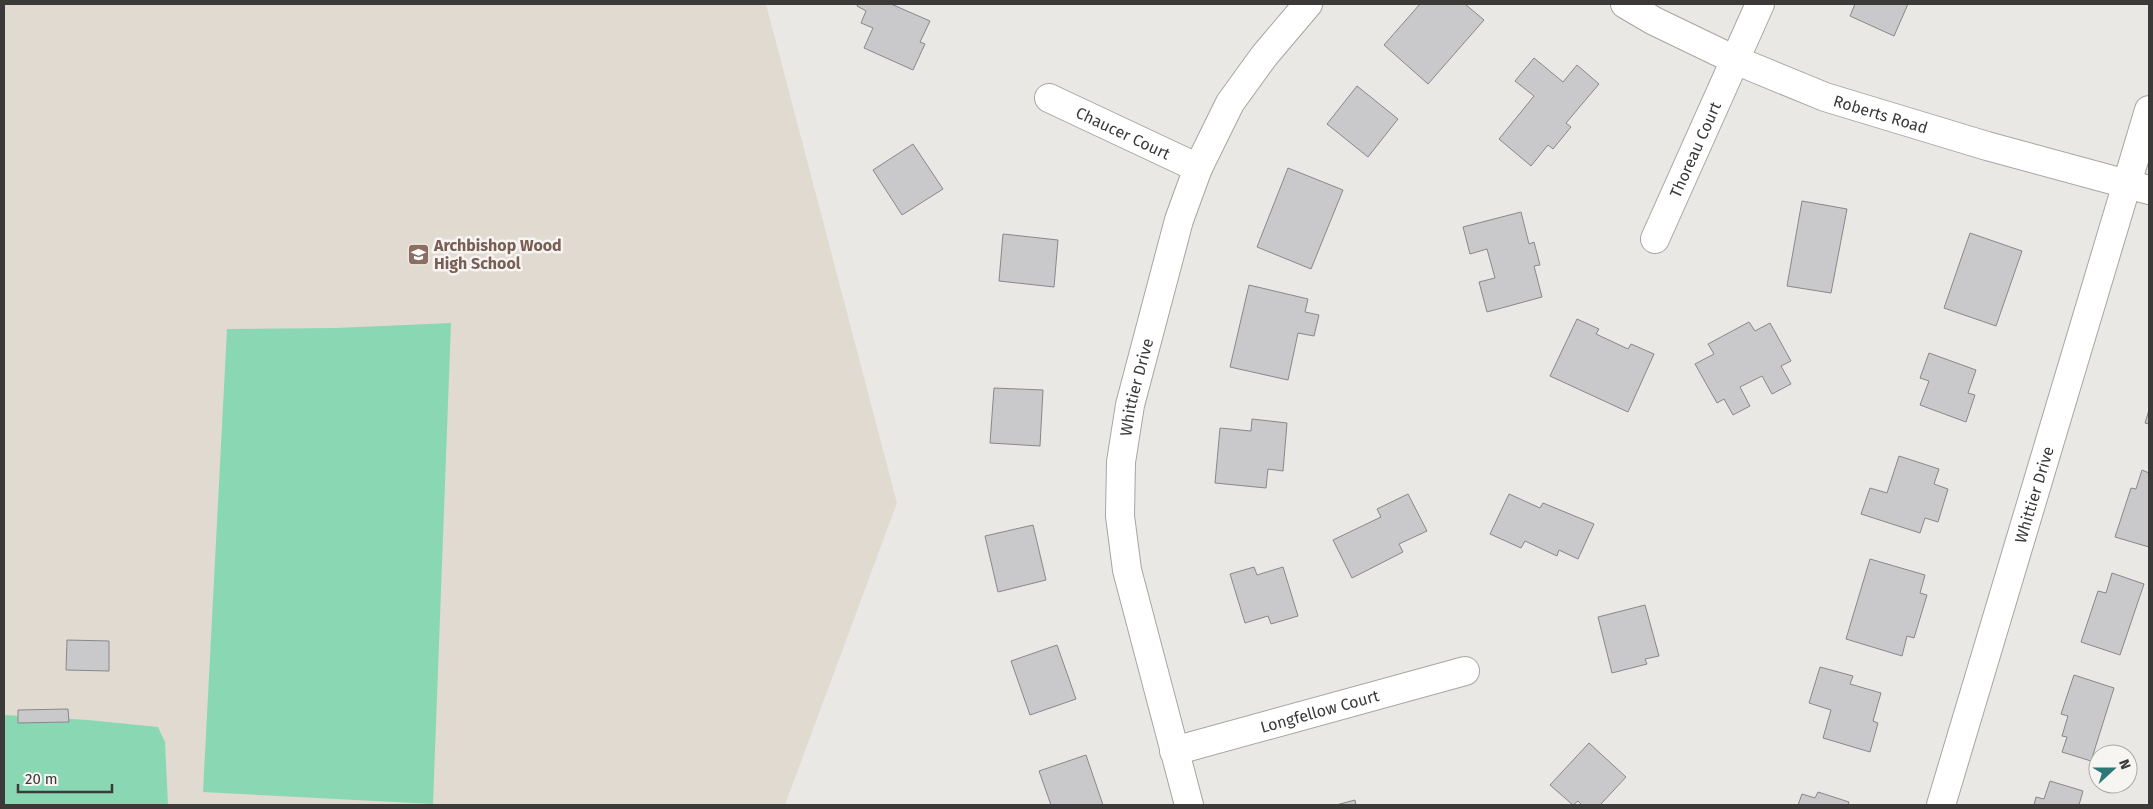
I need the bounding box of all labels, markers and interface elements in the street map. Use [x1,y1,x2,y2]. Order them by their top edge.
street label: Roberts Road [1831,91,1930,138]
street label: Thoreau Court [1666,99,1725,201]
street label: Chaucer Court [1073,103,1173,164]
place label: Archbishop Wood High School [433,236,562,273]
school or university icon: Archbishop Wood High School [406,242,430,266]
street label: Whittier Drive [1116,336,1157,437]
street label: Whittier Drive [2011,444,2058,545]
street label: Longfellow Court [1258,686,1381,737]
north arrow [2088,744,2138,794]
text: N [2115,757,2134,772]
scale bar [18,762,111,794]
text: 20 m [25,770,58,788]

